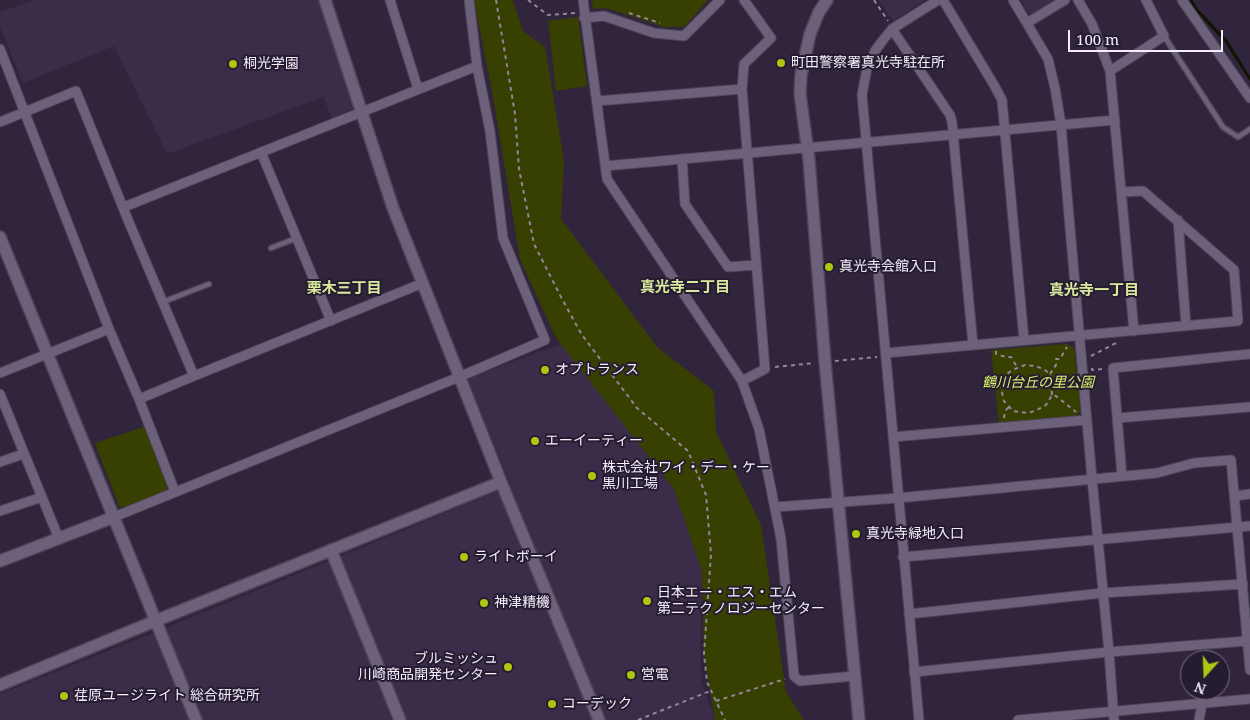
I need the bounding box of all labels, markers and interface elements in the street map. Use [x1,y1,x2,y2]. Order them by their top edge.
scale bar [1070,20,1225,52]
text: 100 m [1076,29,1119,49]
place label: 町田警察署真光寺駐在所 [791,55,945,71]
place label: 桐光学園 [243,56,299,72]
marker: 町田警察署真光寺駐在所 [775,57,787,69]
marker: 桐光学園 [227,58,239,70]
place label: 真光寺会館入口 [839,259,937,275]
marker: 真光寺会館入口 [823,261,835,273]
district label: 真光寺二丁目 [640,279,730,297]
district label: 栗木三丁目 [307,280,381,298]
district label: 真光寺一丁目 [1049,282,1139,300]
place label: オプトランス [555,362,639,378]
marker: オプトランス [539,364,551,376]
park label: 鶴川台丘の里公園 [982,375,1094,391]
place label: エーイーティー [545,433,643,449]
marker: エーイーティー [529,435,541,447]
place label: 株式会社ワイ・デー・ケー 黒川工場 [602,460,770,492]
marker: 株式会社ワイ・デー・ケー 黒川工場 [586,470,598,482]
place label: 真光寺緑地入口 [866,526,964,542]
marker: 真光寺緑地入口 [850,528,862,540]
place label: ライトボーイ [474,549,558,565]
marker: ライトボーイ [458,551,470,563]
place label: 日本エー・エス・エム 第二テクノロジーセンター [657,585,825,618]
place label: 神津精機 [494,595,550,611]
marker: 日本エー・エス・エム 第二テクノロジーセンター [641,595,653,607]
marker: 神津精機 [478,597,490,609]
north arrow [1180,650,1230,700]
place label: ブルミッシュ 川崎商品開発センター [358,651,498,684]
marker: ブルミッシュ 川崎商品開発センター [502,661,514,673]
place label: 営電 [641,667,669,683]
marker: 営電 [625,669,637,681]
text: N [1192,678,1208,699]
place label: 荏原ユージライト 総合研究所 [74,688,260,704]
marker: 荏原ユージライト 総合研究所 [58,690,70,702]
place label: コーデック [562,696,632,712]
marker: コーデック [546,698,558,710]

